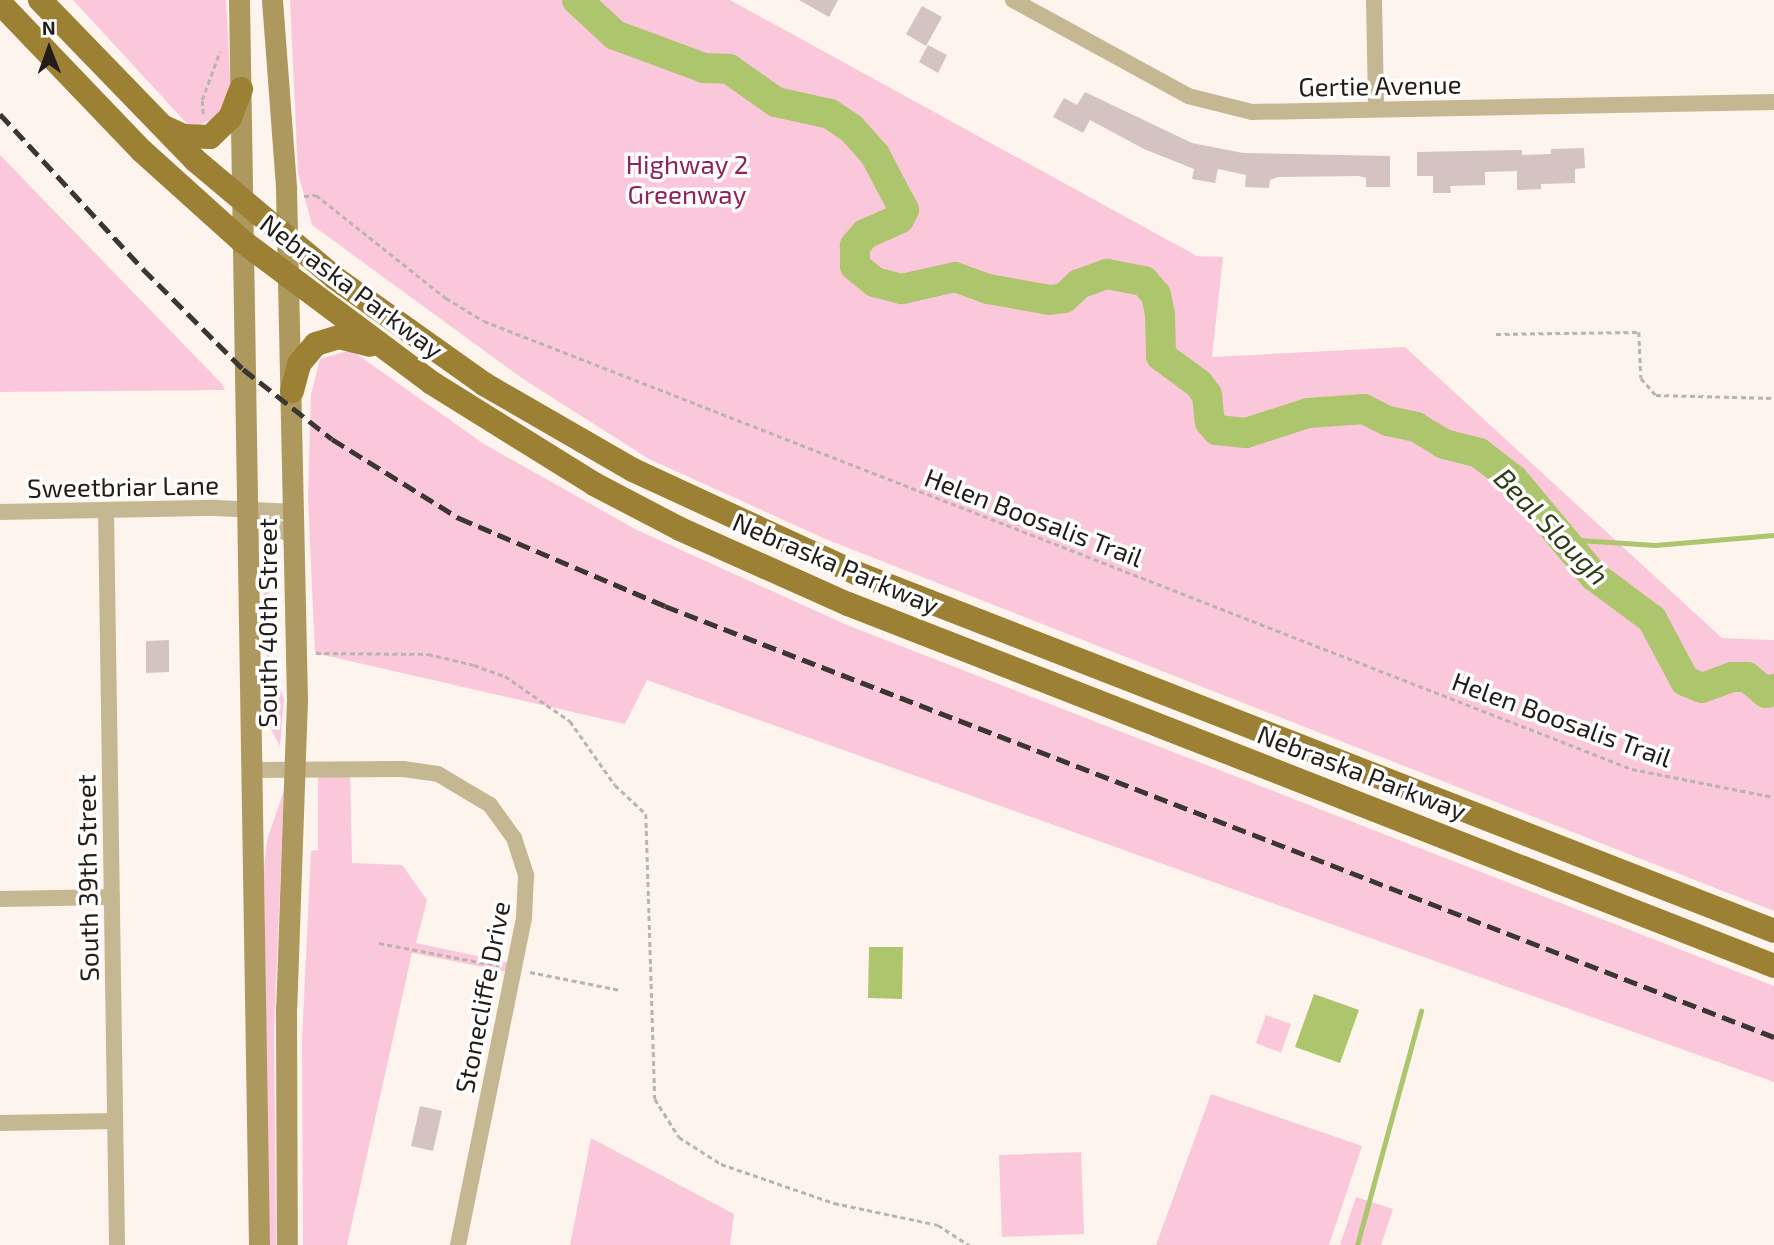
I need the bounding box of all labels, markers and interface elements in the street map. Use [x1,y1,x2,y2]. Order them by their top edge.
north arrow [14,14,84,84]
text: N [42,16,56,39]
street label: Gertie Avenue [1298,68,1462,102]
park label: Highway 2 Greenway [625,148,749,210]
street label: Nebraska Parkway [254,207,450,365]
water label: Beal Slough [1488,460,1616,592]
street label: Helen Boosalis Trail [920,461,1148,573]
street label: Sweetbriar Lane [26,469,220,503]
street label: Nebraska Parkway [728,505,944,621]
street label: South 40th Street [251,518,283,728]
street label: Helen Boosalis Trail [1448,665,1676,773]
street label: Nebraska Parkway [1253,718,1471,826]
street label: South 39th Street [70,774,104,982]
street label: Stonecliffe Drive [448,898,516,1096]

